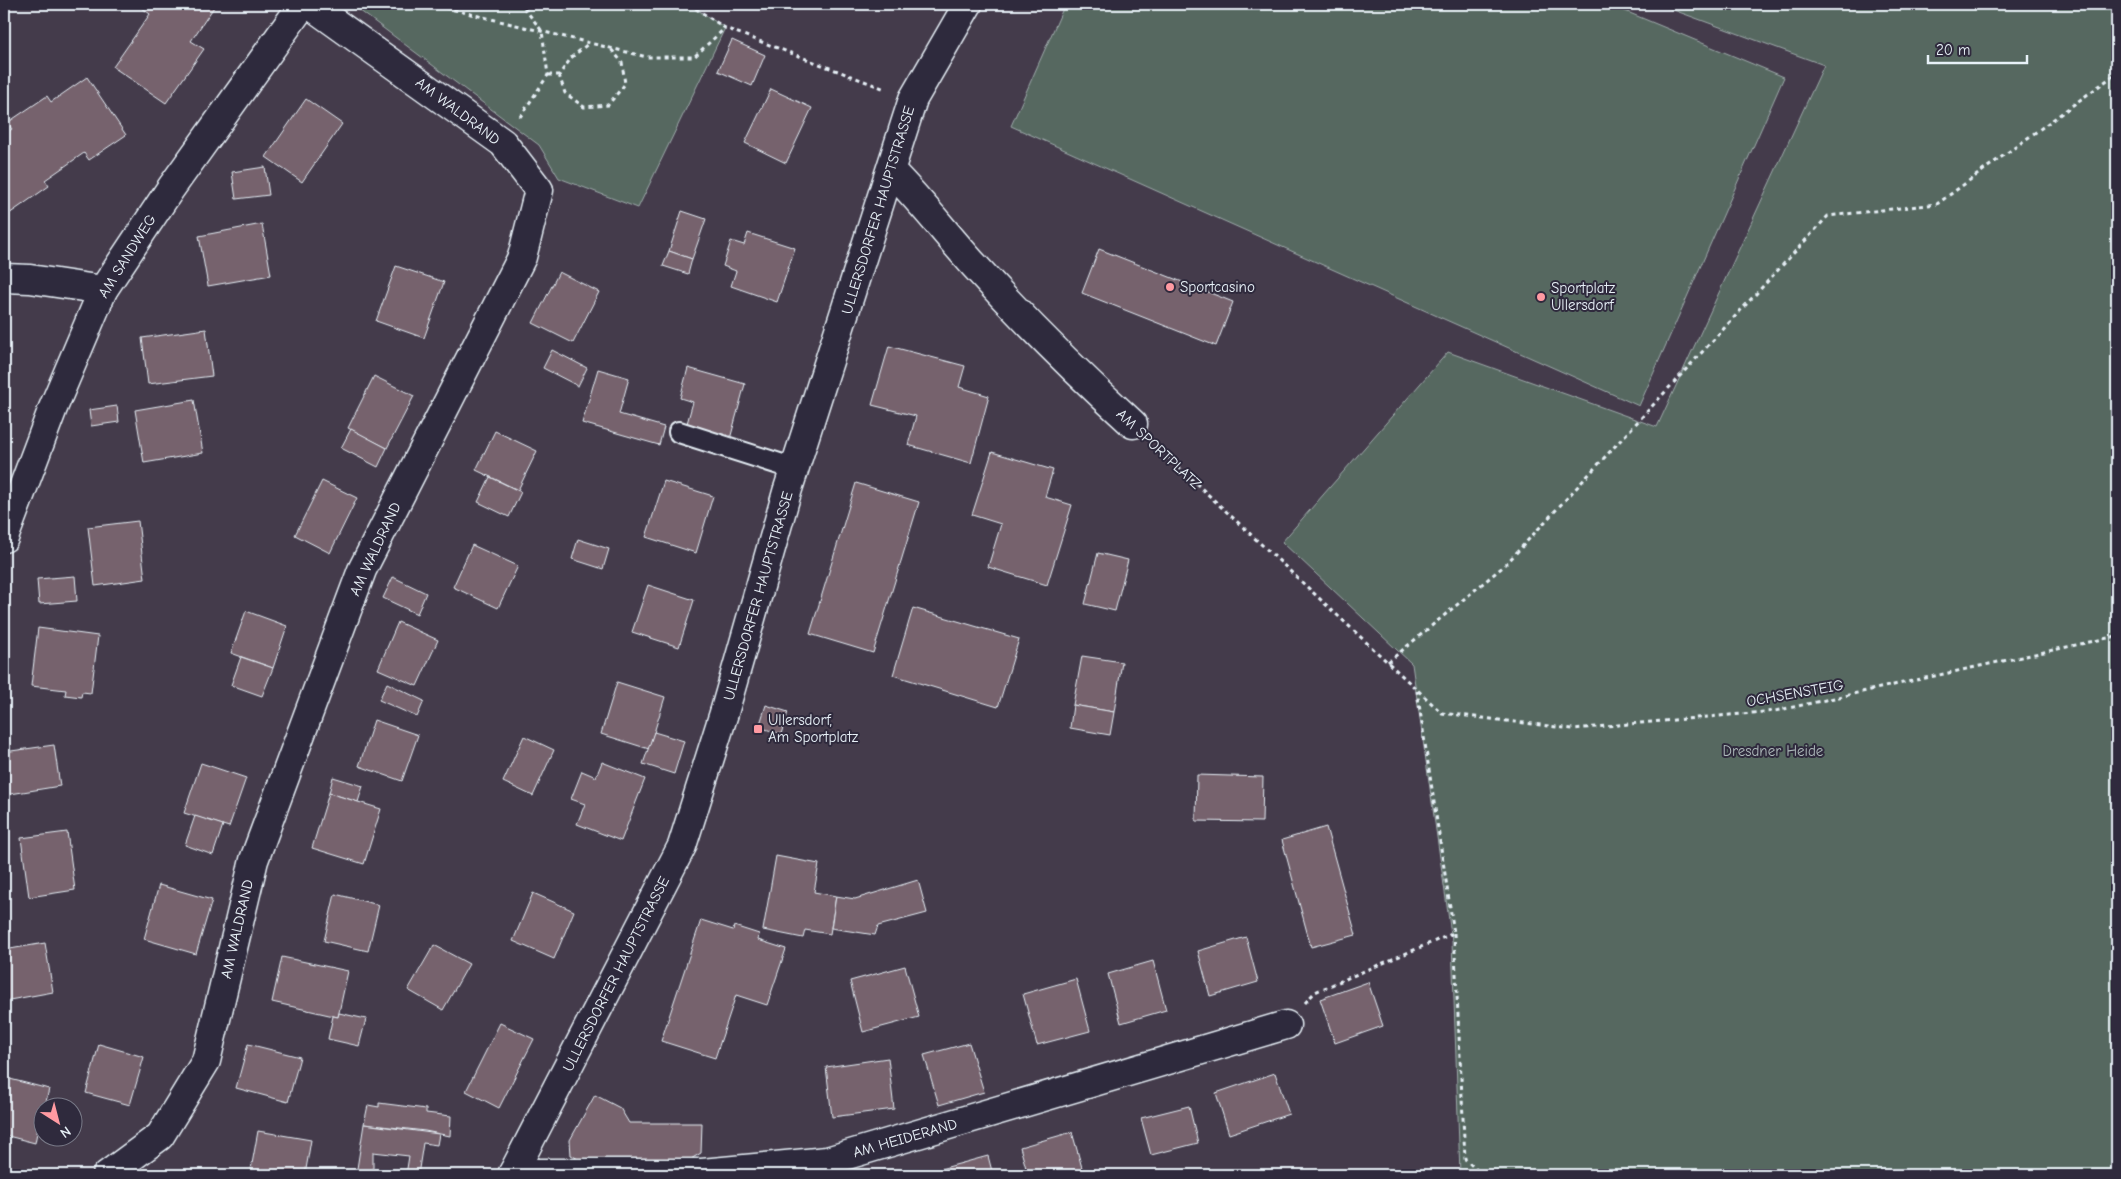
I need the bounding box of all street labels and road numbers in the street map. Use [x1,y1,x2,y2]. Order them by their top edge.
street label: AM WALDRAND [412,73,504,149]
street label: ULLERSDORFER HAUPTSTRASSE [838,104,918,316]
street label: AM SANDWEG [94,211,160,301]
street label: AM SPORTPLATZ [1113,405,1205,493]
street label: ULLERSDORFER HAUPTSTRASSE [719,489,797,703]
street label: AM WALDRAND [345,499,405,599]
street label: OCHSENSTEIG [1745,676,1845,710]
street label: ULLERSDORFER HAUPTSTRASSE [559,873,673,1075]
street label: AM WALDRAND [217,878,257,980]
street label: AM HEIDERAND [851,1115,959,1161]

